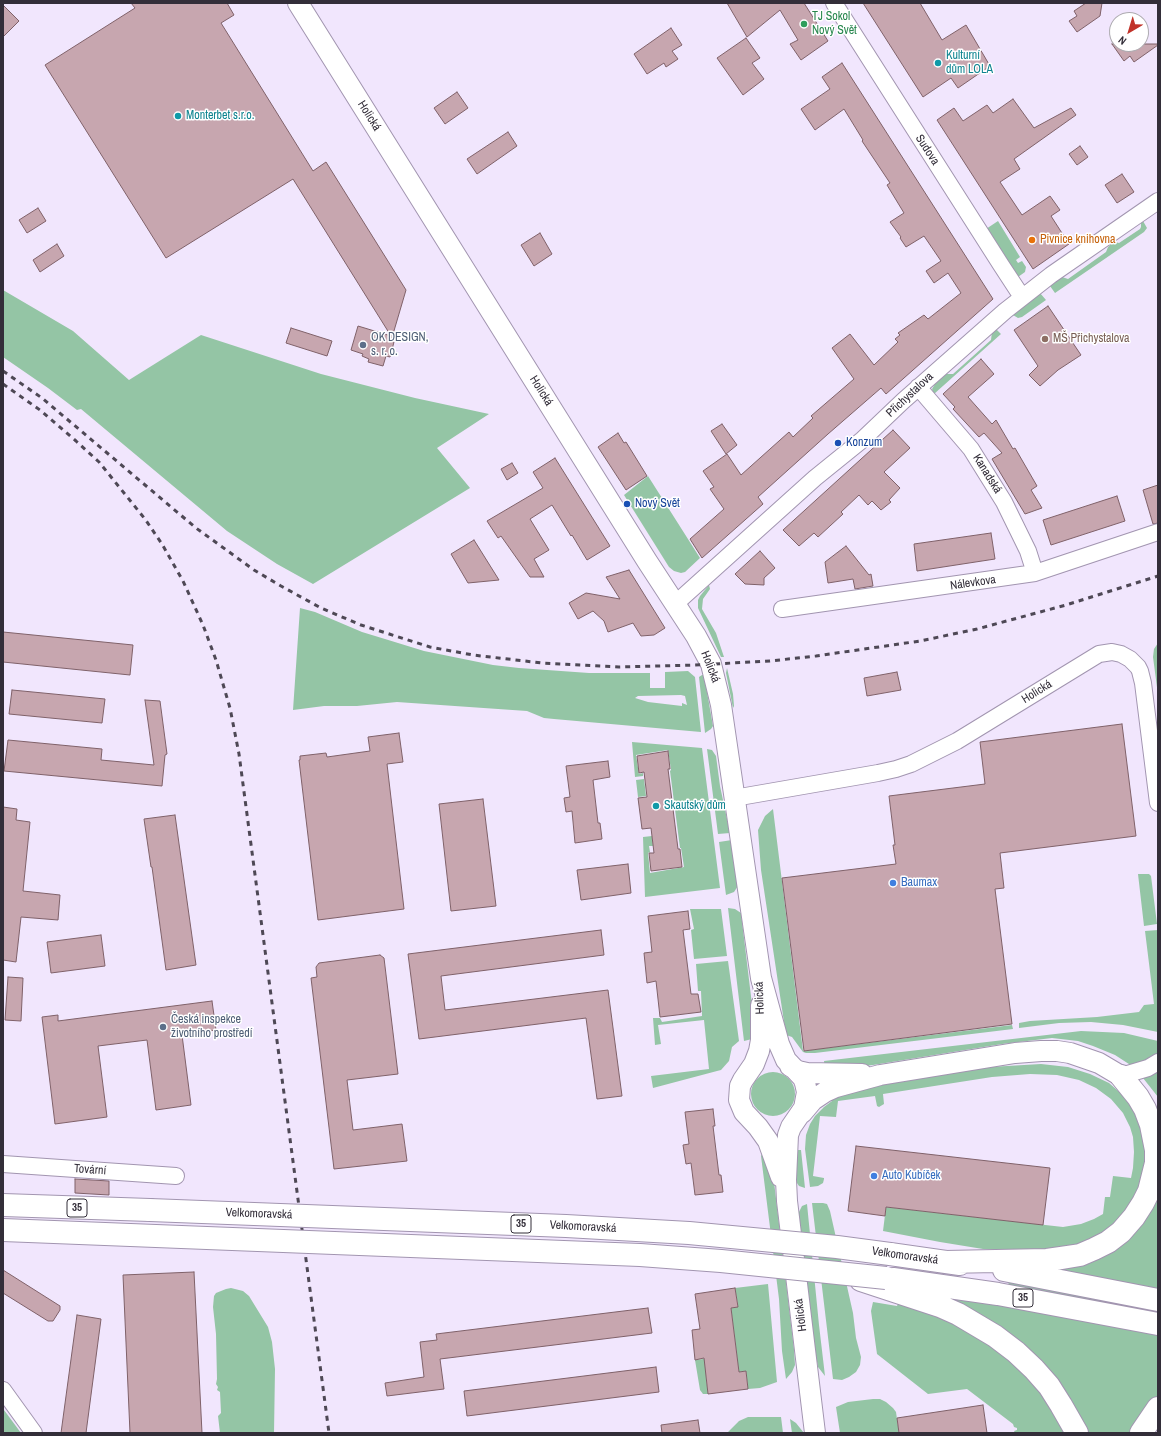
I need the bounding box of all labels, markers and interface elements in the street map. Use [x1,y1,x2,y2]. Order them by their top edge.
place label: TJ Sokol Nový Svět [812,10,857,38]
north arrow [1109,12,1149,52]
marker: TJ Sokol Nový Svět [799,19,809,29]
text: N [1115,33,1129,48]
place label: Kulturní dům LOLA [946,49,993,77]
marker: Kulturní dům LOLA [933,58,943,68]
street label: Holická [354,98,384,134]
place label: Monterbet s.r.o. [186,109,254,123]
marker: Monterbet s.r.o. [173,111,183,121]
street label: Sudova [912,132,942,168]
place label: Pivnice knihovna [1040,233,1115,247]
marker: Pivnice knihovna [1027,235,1037,245]
place label: OK DESIGN, s. r. o. [371,331,428,359]
place label: MŠ Přichystalova [1053,332,1130,346]
marker: MŠ Přichystalova [1040,334,1050,344]
marker: OK DESIGN, s. r. o. [358,340,368,350]
street label: Přichystalova [883,370,937,420]
street label: Holická [526,373,556,409]
place label: Konzum [846,436,882,450]
marker: Konzum [833,438,843,448]
street label: Kanadská [969,452,1005,496]
place label: Nový Svět [635,497,680,511]
marker: Nový Svět [622,499,632,509]
street label: Nálevkova [949,573,997,593]
street label: Holická [697,649,723,685]
street label: Holická [1019,677,1055,707]
place label: Skautský dům [664,799,726,813]
marker: Skautský dům [651,801,661,811]
place label: Baumax [901,876,937,890]
marker: Baumax [888,878,898,888]
street label: Holická [752,981,768,1015]
place label: Česká inspekce životního prostředí [171,1013,253,1041]
marker: Česká inspekce životního prostředí [158,1022,168,1032]
street label: Tovární [73,1162,107,1178]
place label: Auto Kubíček [882,1169,941,1183]
marker: Auto Kubíček [869,1171,879,1181]
road number: 35 [67,1199,87,1217]
street label: Velkomoravská [225,1206,293,1222]
road number: 35 [511,1215,531,1233]
street label: Velkomoravská [549,1218,617,1236]
street label: Velkomoravská [871,1244,939,1268]
road number: 35 [1013,1289,1033,1307]
street label: Holická [792,1298,810,1332]

